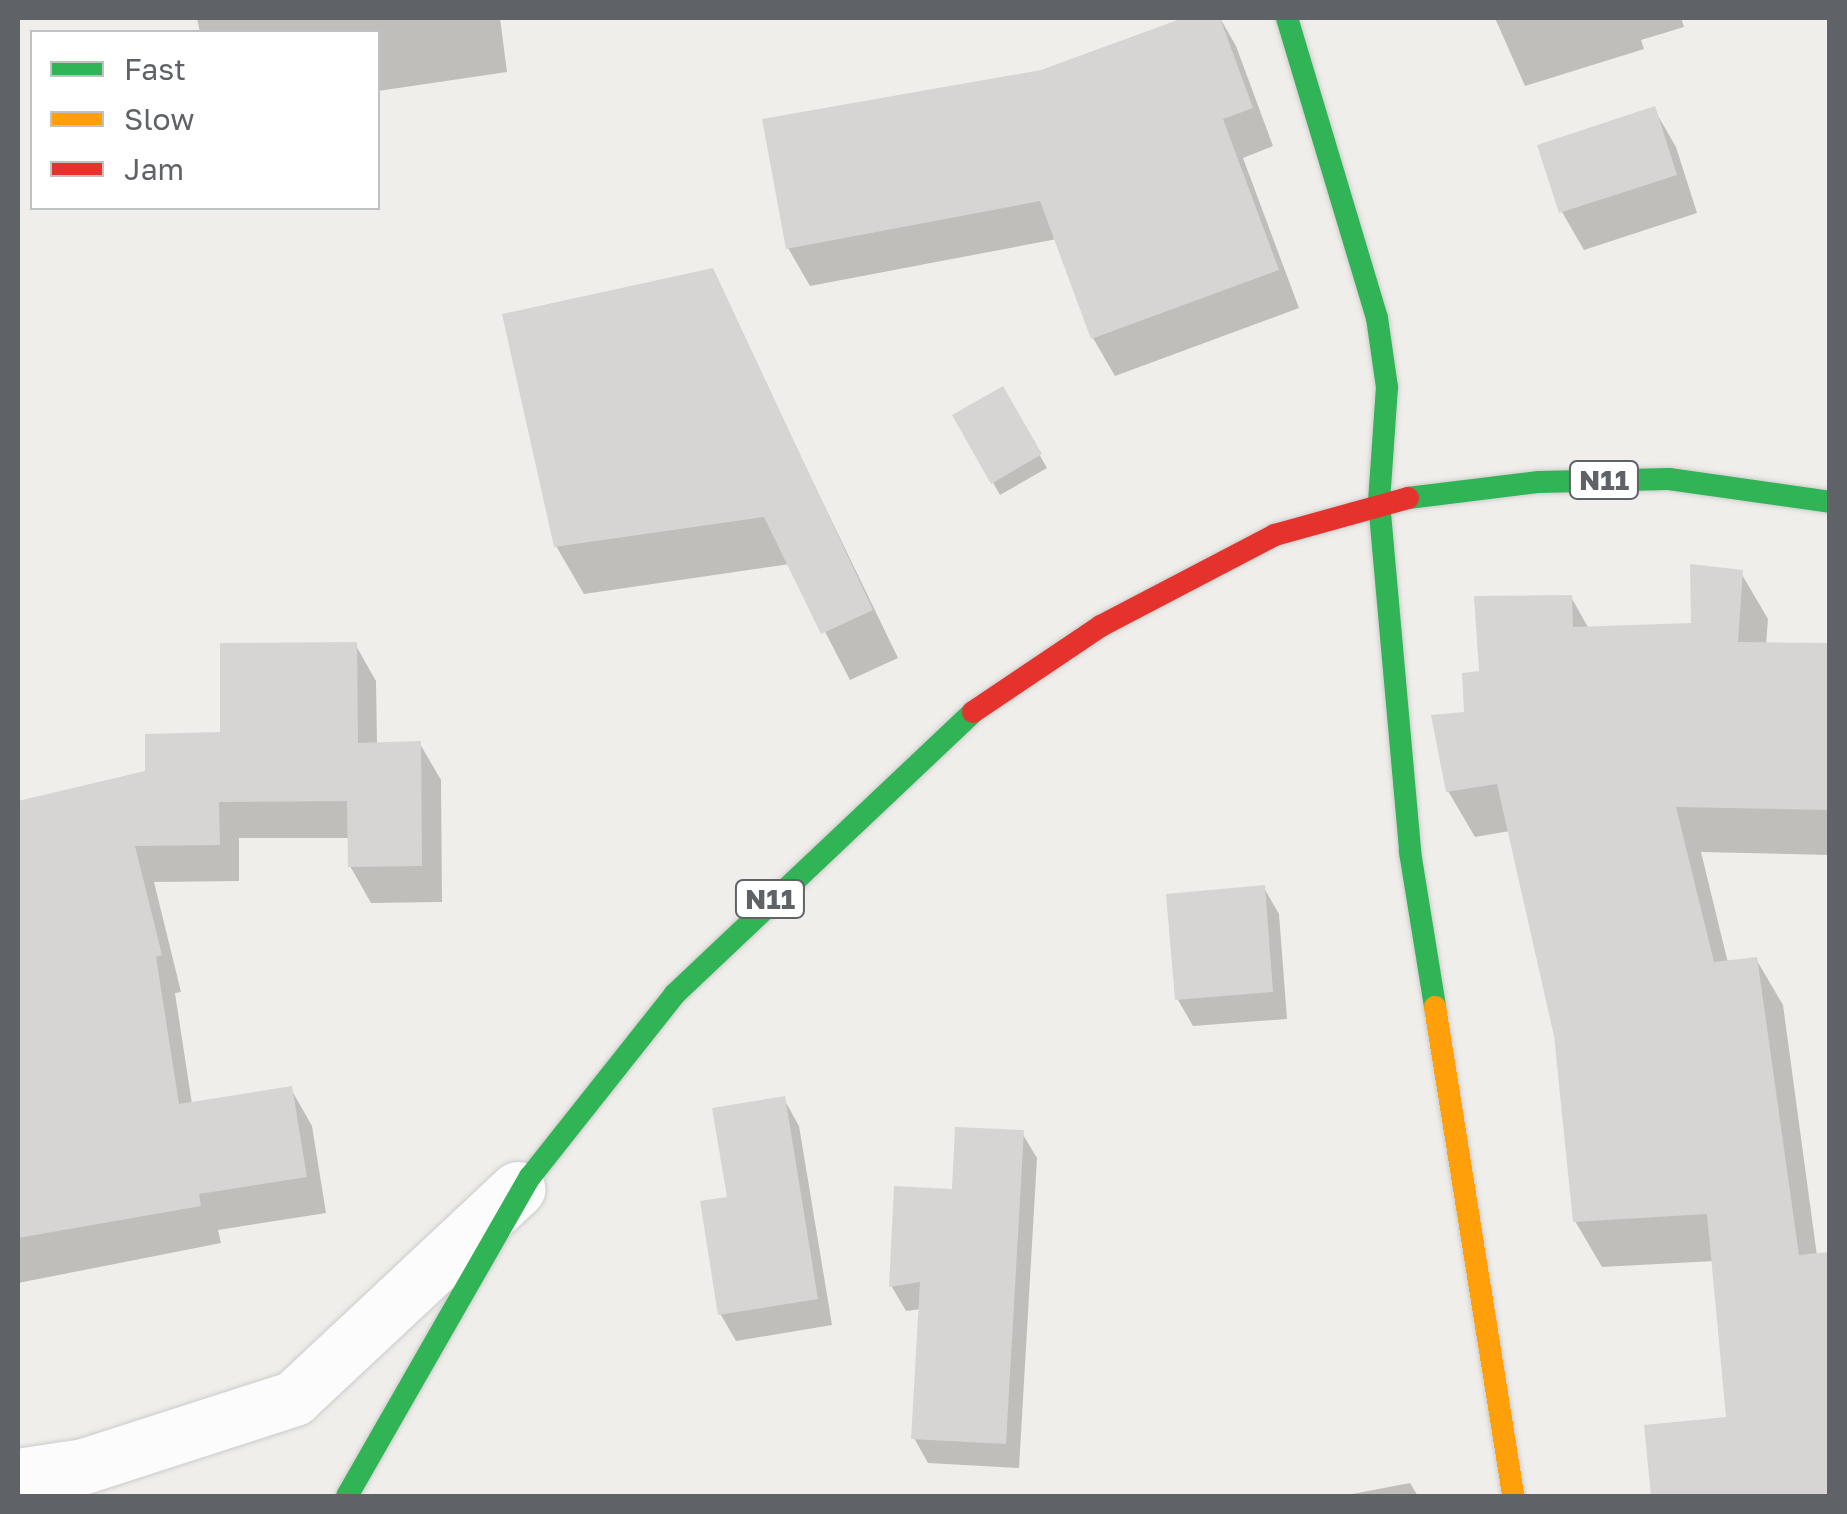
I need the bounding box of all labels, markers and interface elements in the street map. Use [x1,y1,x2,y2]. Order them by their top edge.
legend [30,30,380,210]
text: Fast [124,51,186,87]
text: Slow [124,101,195,137]
text: Jam [124,151,184,187]
road number: N11 [1566,457,1642,503]
road number: N11 [732,876,808,922]

